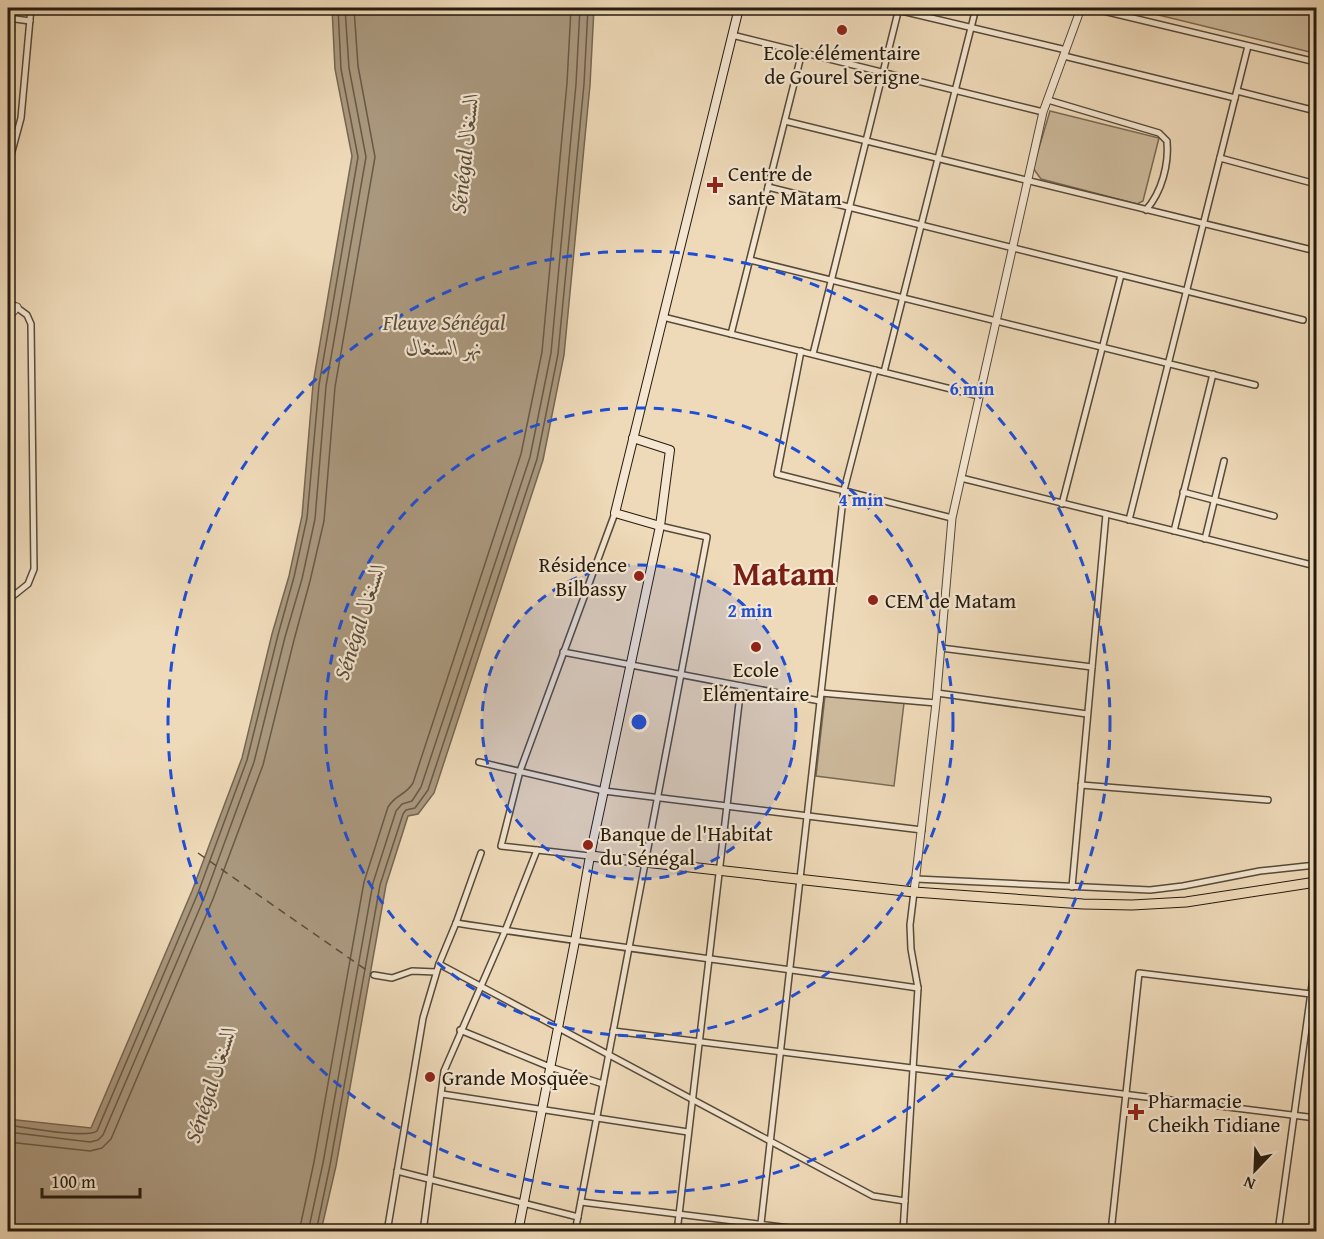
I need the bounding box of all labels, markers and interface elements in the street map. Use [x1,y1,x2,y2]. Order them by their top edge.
marker: Ecole élémentaire de Gourel Serigne [835,23,849,37]
place label: Ecole élémentaire de Gourel Serigne [764,37,921,92]
water label: Sénégal السنغال [442,91,486,215]
place label: Centre de sante Matam [728,158,842,213]
marker: Centre de sante Matam [706,176,724,194]
water label: Fleuve Sénégal نهر السنغال [382,306,505,363]
text: 6 min [950,375,995,402]
text: 4 min [839,486,884,513]
place label: Résidence Bilbassy [539,549,628,604]
district label: Matam [733,549,835,597]
water label: Sénégal السنغال [325,558,393,684]
marker: Résidence Bilbassy [632,569,646,583]
place label: CEM de Matam [885,585,1016,616]
marker: CEM de Matam [866,593,880,607]
text: 2 min [728,597,773,624]
marker: Ecole Elémentaire [749,640,763,654]
place label: Ecole Elémentaire [703,654,809,709]
centre of rings [629,712,649,732]
place label: Banque de l'Habitat du Sénégal [600,818,773,873]
marker: Banque de l'Habitat du Sénégal [581,838,595,852]
water label: Sénégal السنغال [176,1021,244,1147]
place label: Grande Mosquée [442,1062,589,1093]
marker: Grande Mosquée [423,1070,437,1084]
place label: Pharmacie Cheikh Tidiane [1148,1085,1281,1140]
marker: Pharmacie Cheikh Tidiane [1129,1105,1143,1119]
north arrow [1225,1140,1285,1200]
scale bar [42,1161,140,1199]
text: 100 m [51,1168,96,1195]
text: N [1239,1171,1259,1197]

